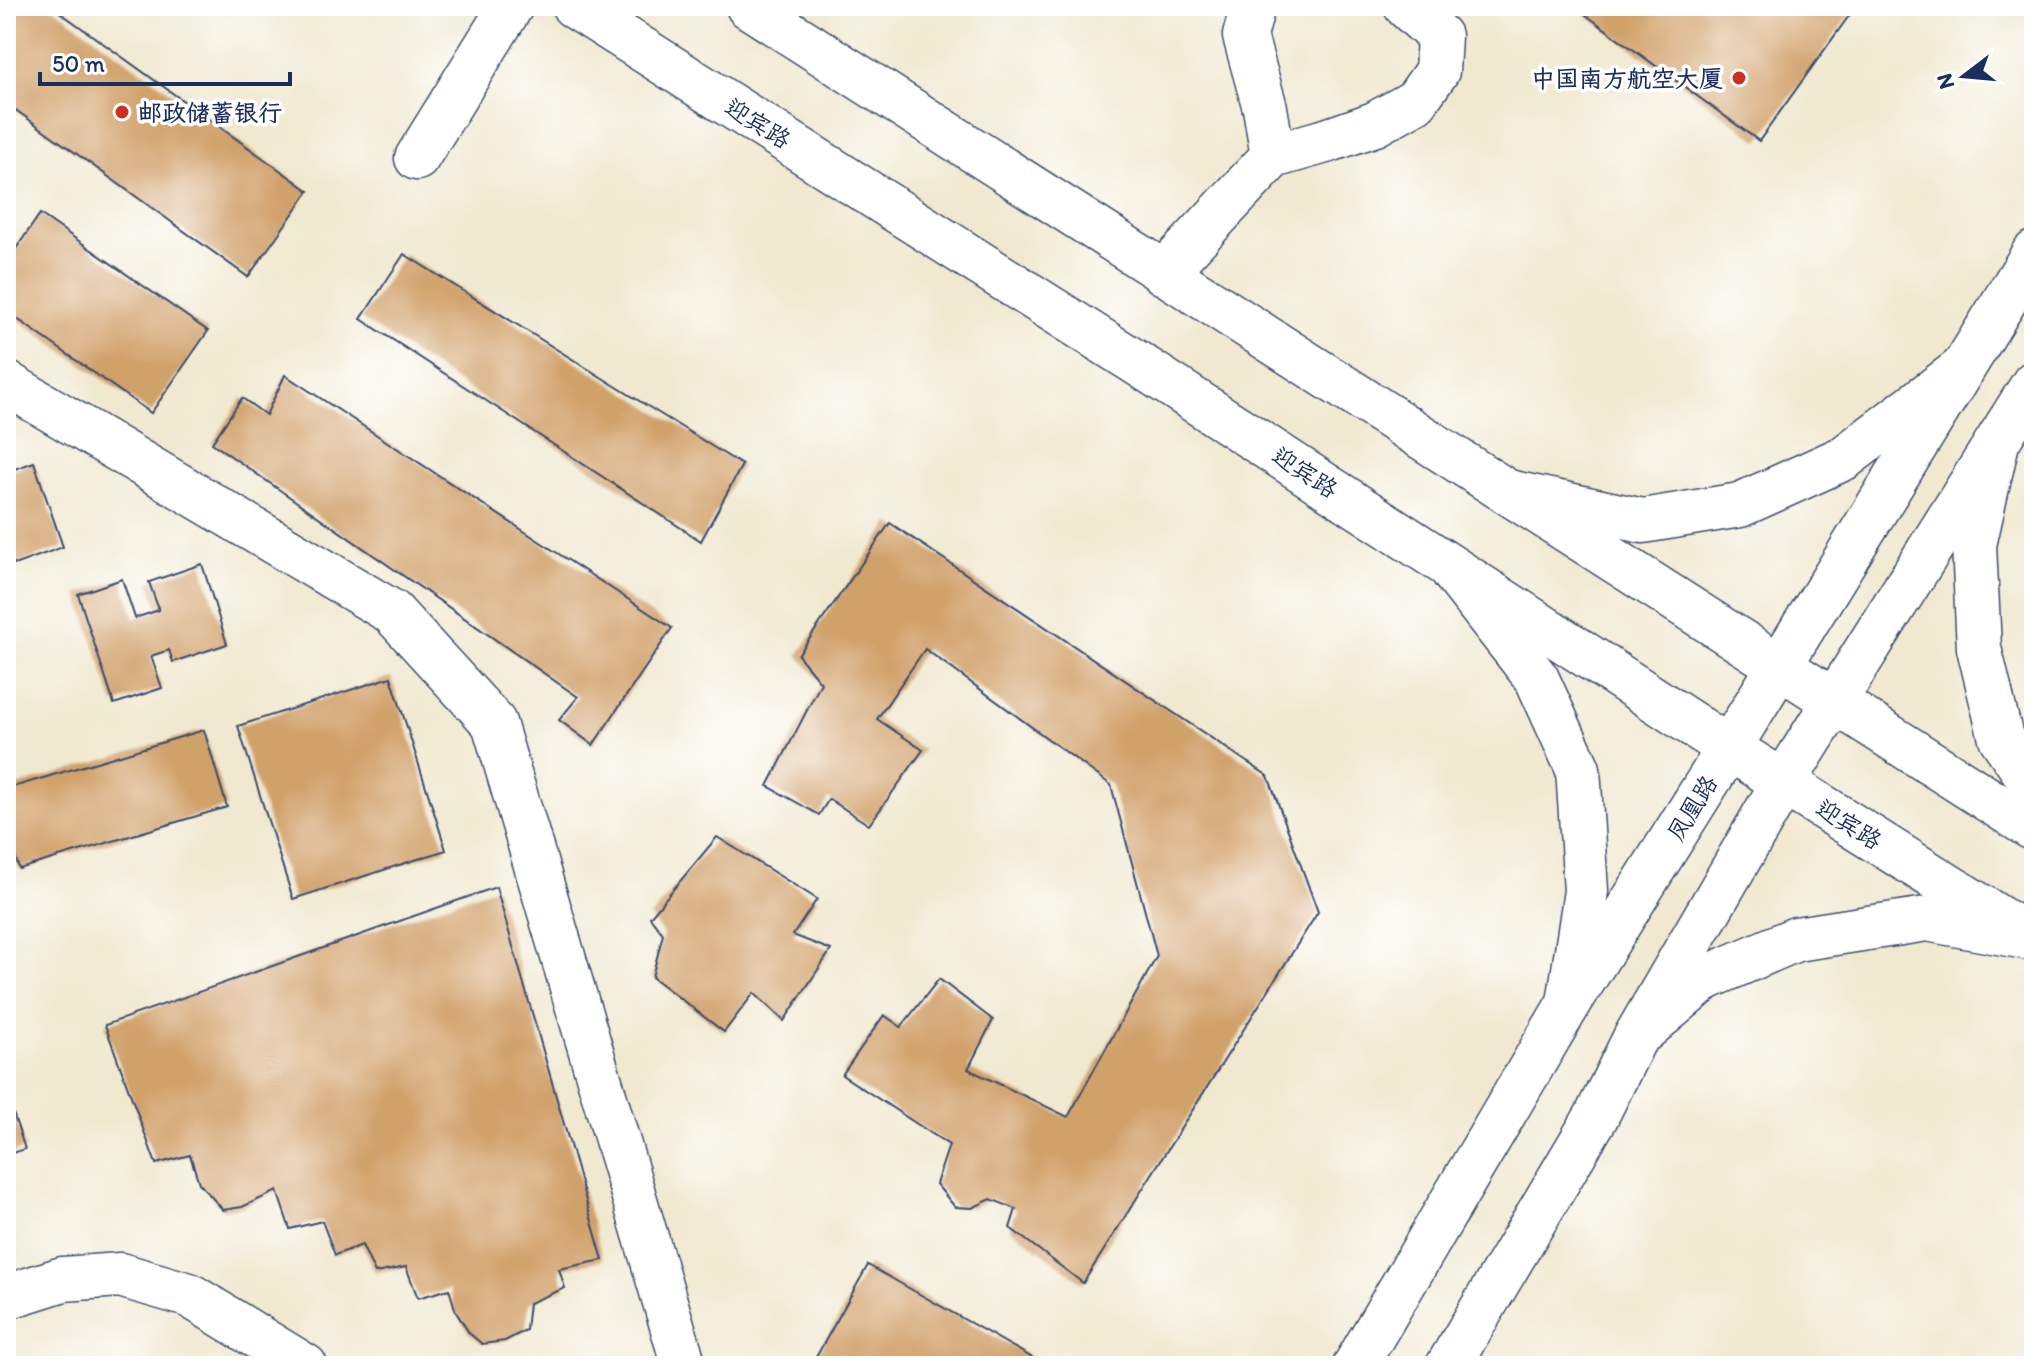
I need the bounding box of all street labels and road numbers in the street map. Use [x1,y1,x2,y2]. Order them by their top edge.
street label: 迎宾路 [720,92,796,154]
street label: 迎宾路 [1267,440,1343,504]
street label: 凤凰路 [1661,770,1723,846]
street label: 迎宾路 [1811,793,1887,855]

